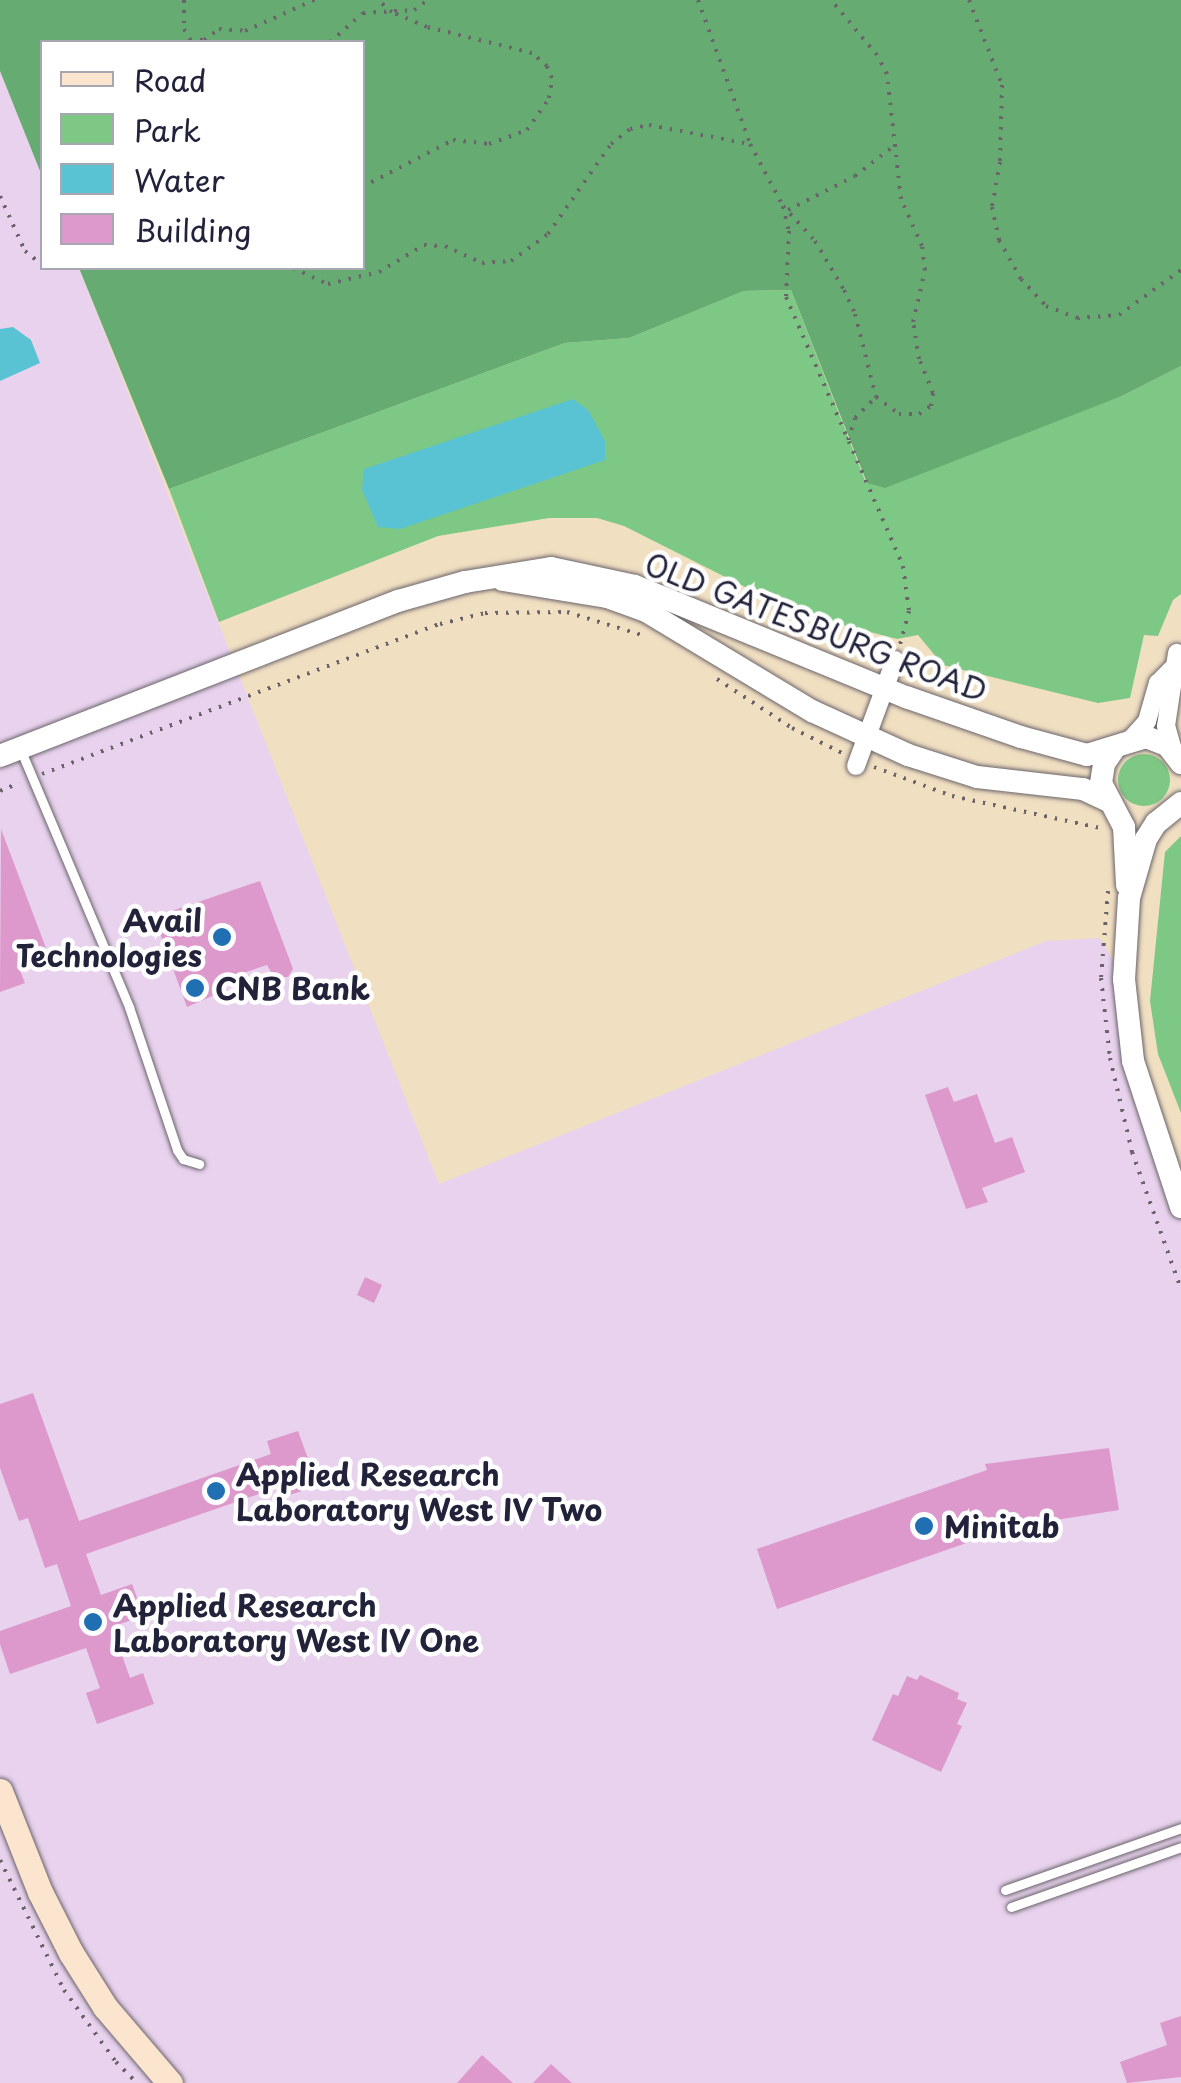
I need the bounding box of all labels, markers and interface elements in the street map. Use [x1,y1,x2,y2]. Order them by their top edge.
legend [40,40,365,270]
text: Road [134,57,207,102]
text: Park [134,107,201,152]
text: Water [134,157,225,202]
text: Building [134,207,251,252]
street label: OLD GATESBURG ROAD [637,544,995,710]
place label: Avail Technologies [16,902,202,972]
marker: Avail Technologies [211,926,233,948]
place label: CNB Bank [215,970,373,1006]
marker: CNB Bank [184,977,206,999]
place label: Applied Research Laboratory West IV Two [236,1456,605,1526]
marker: Applied Research Laboratory West IV Two [205,1480,227,1502]
place label: Minitab [944,1508,1060,1544]
marker: Minitab [913,1515,935,1537]
place label: Applied Research Laboratory West IV One [113,1587,481,1658]
marker: Applied Research Laboratory West IV One [82,1611,104,1633]

